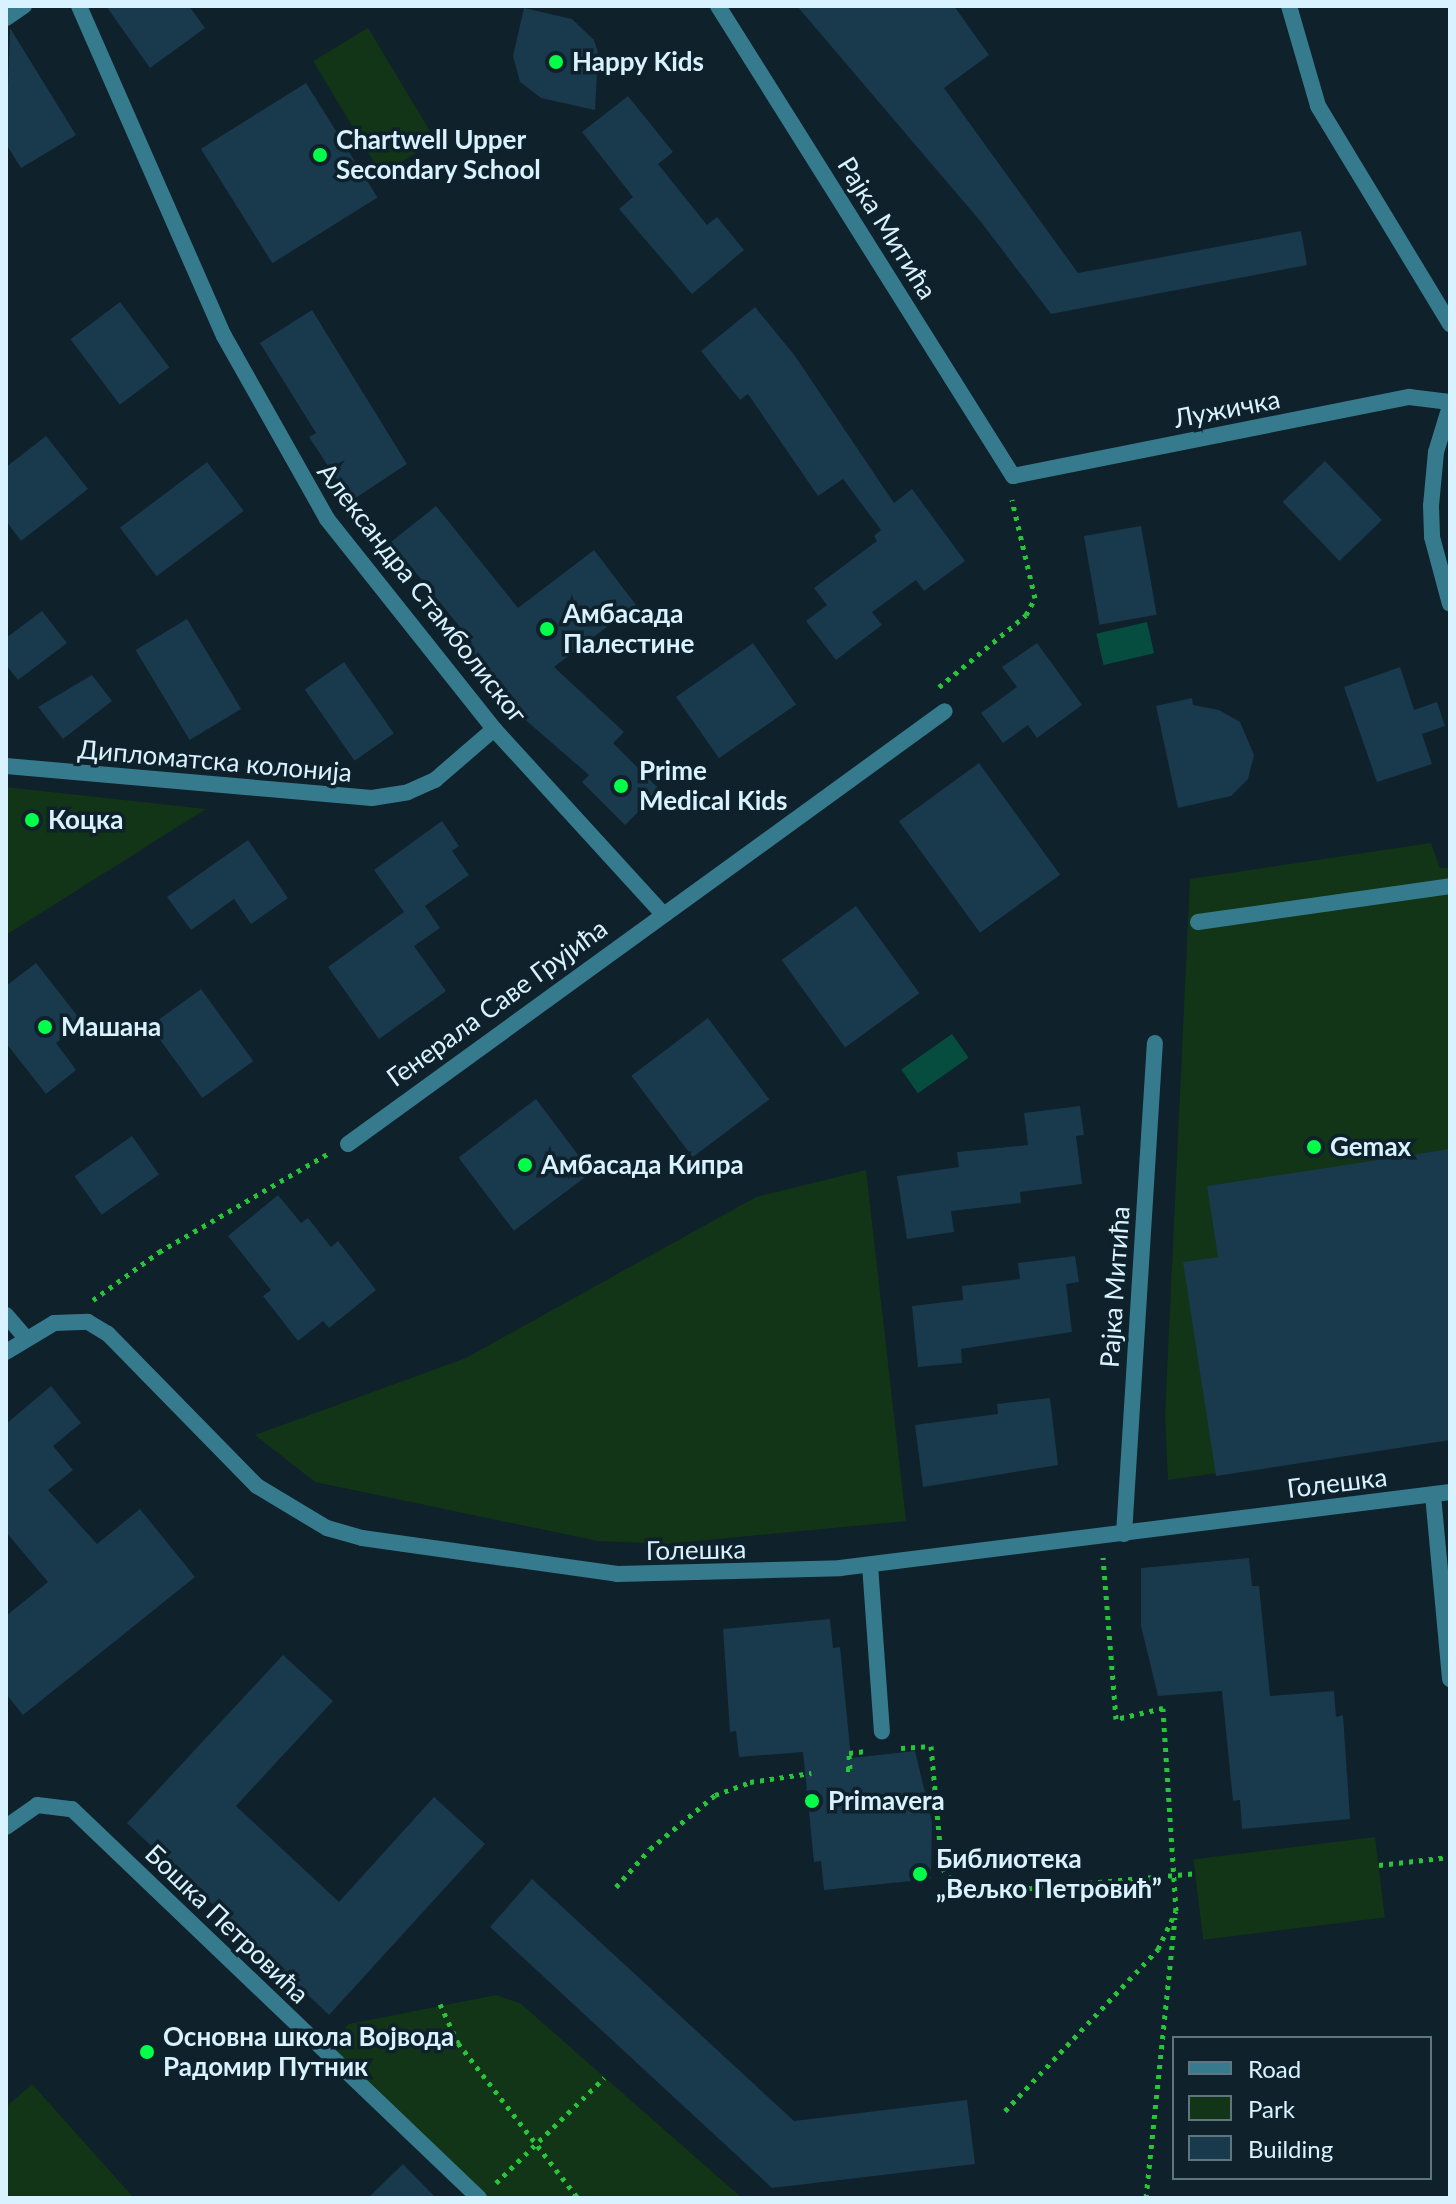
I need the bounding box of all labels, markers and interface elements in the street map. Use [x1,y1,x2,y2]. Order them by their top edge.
place label: Happy Kids [572,46,705,78]
marker: Happy Kids [547,53,565,71]
place label: Chartwell Upper Secondary School [336,124,541,186]
marker: Chartwell Upper Secondary School [311,146,329,164]
street label: Рајка Митића [831,151,943,305]
street label: Лужичка [1171,383,1283,435]
street label: Александра Стамболиског [311,457,533,729]
place label: Амбасада Палестине [563,598,694,660]
marker: Амбасада Палестине [538,620,556,638]
street label: Дипломатска колонија [77,733,353,789]
place label: Prime Medical Kids [639,755,788,816]
marker: Prime Medical Kids [610,775,632,797]
place label: Коцка [48,804,123,836]
marker: Коцка [23,811,41,829]
street label: Генерала Саве Грујића [381,913,613,1093]
place label: Машана [61,1011,161,1043]
marker: Машана [36,1018,54,1036]
place label: Gemax [1330,1131,1411,1163]
marker: Gemax [1305,1138,1323,1156]
place label: Амбасада Кипра [541,1149,744,1181]
marker: Амбасада Кипра [516,1156,534,1174]
street label: Рајка Митића [1094,1205,1136,1369]
street label: Голешка [1285,1461,1389,1505]
street label: Голешка [645,1534,747,1566]
place label: Primavera [828,1785,945,1817]
marker: Primavera [803,1792,821,1810]
street label: Бошка Петровића [139,1838,315,2010]
place label: Библиотека „Вељко Петровић” [936,1843,1162,1904]
marker: Библиотека „Вељко Петровић” [911,1865,929,1883]
place label: Основна школа Војвода Радомир Путник [163,2021,454,2082]
legend [1172,2036,1432,2180]
marker: Основна школа Војвода Радомир Путник [138,2043,156,2061]
text: Road [1248,2054,1301,2083]
text: Park [1248,2094,1295,2123]
text: Building [1248,2134,1333,2163]

